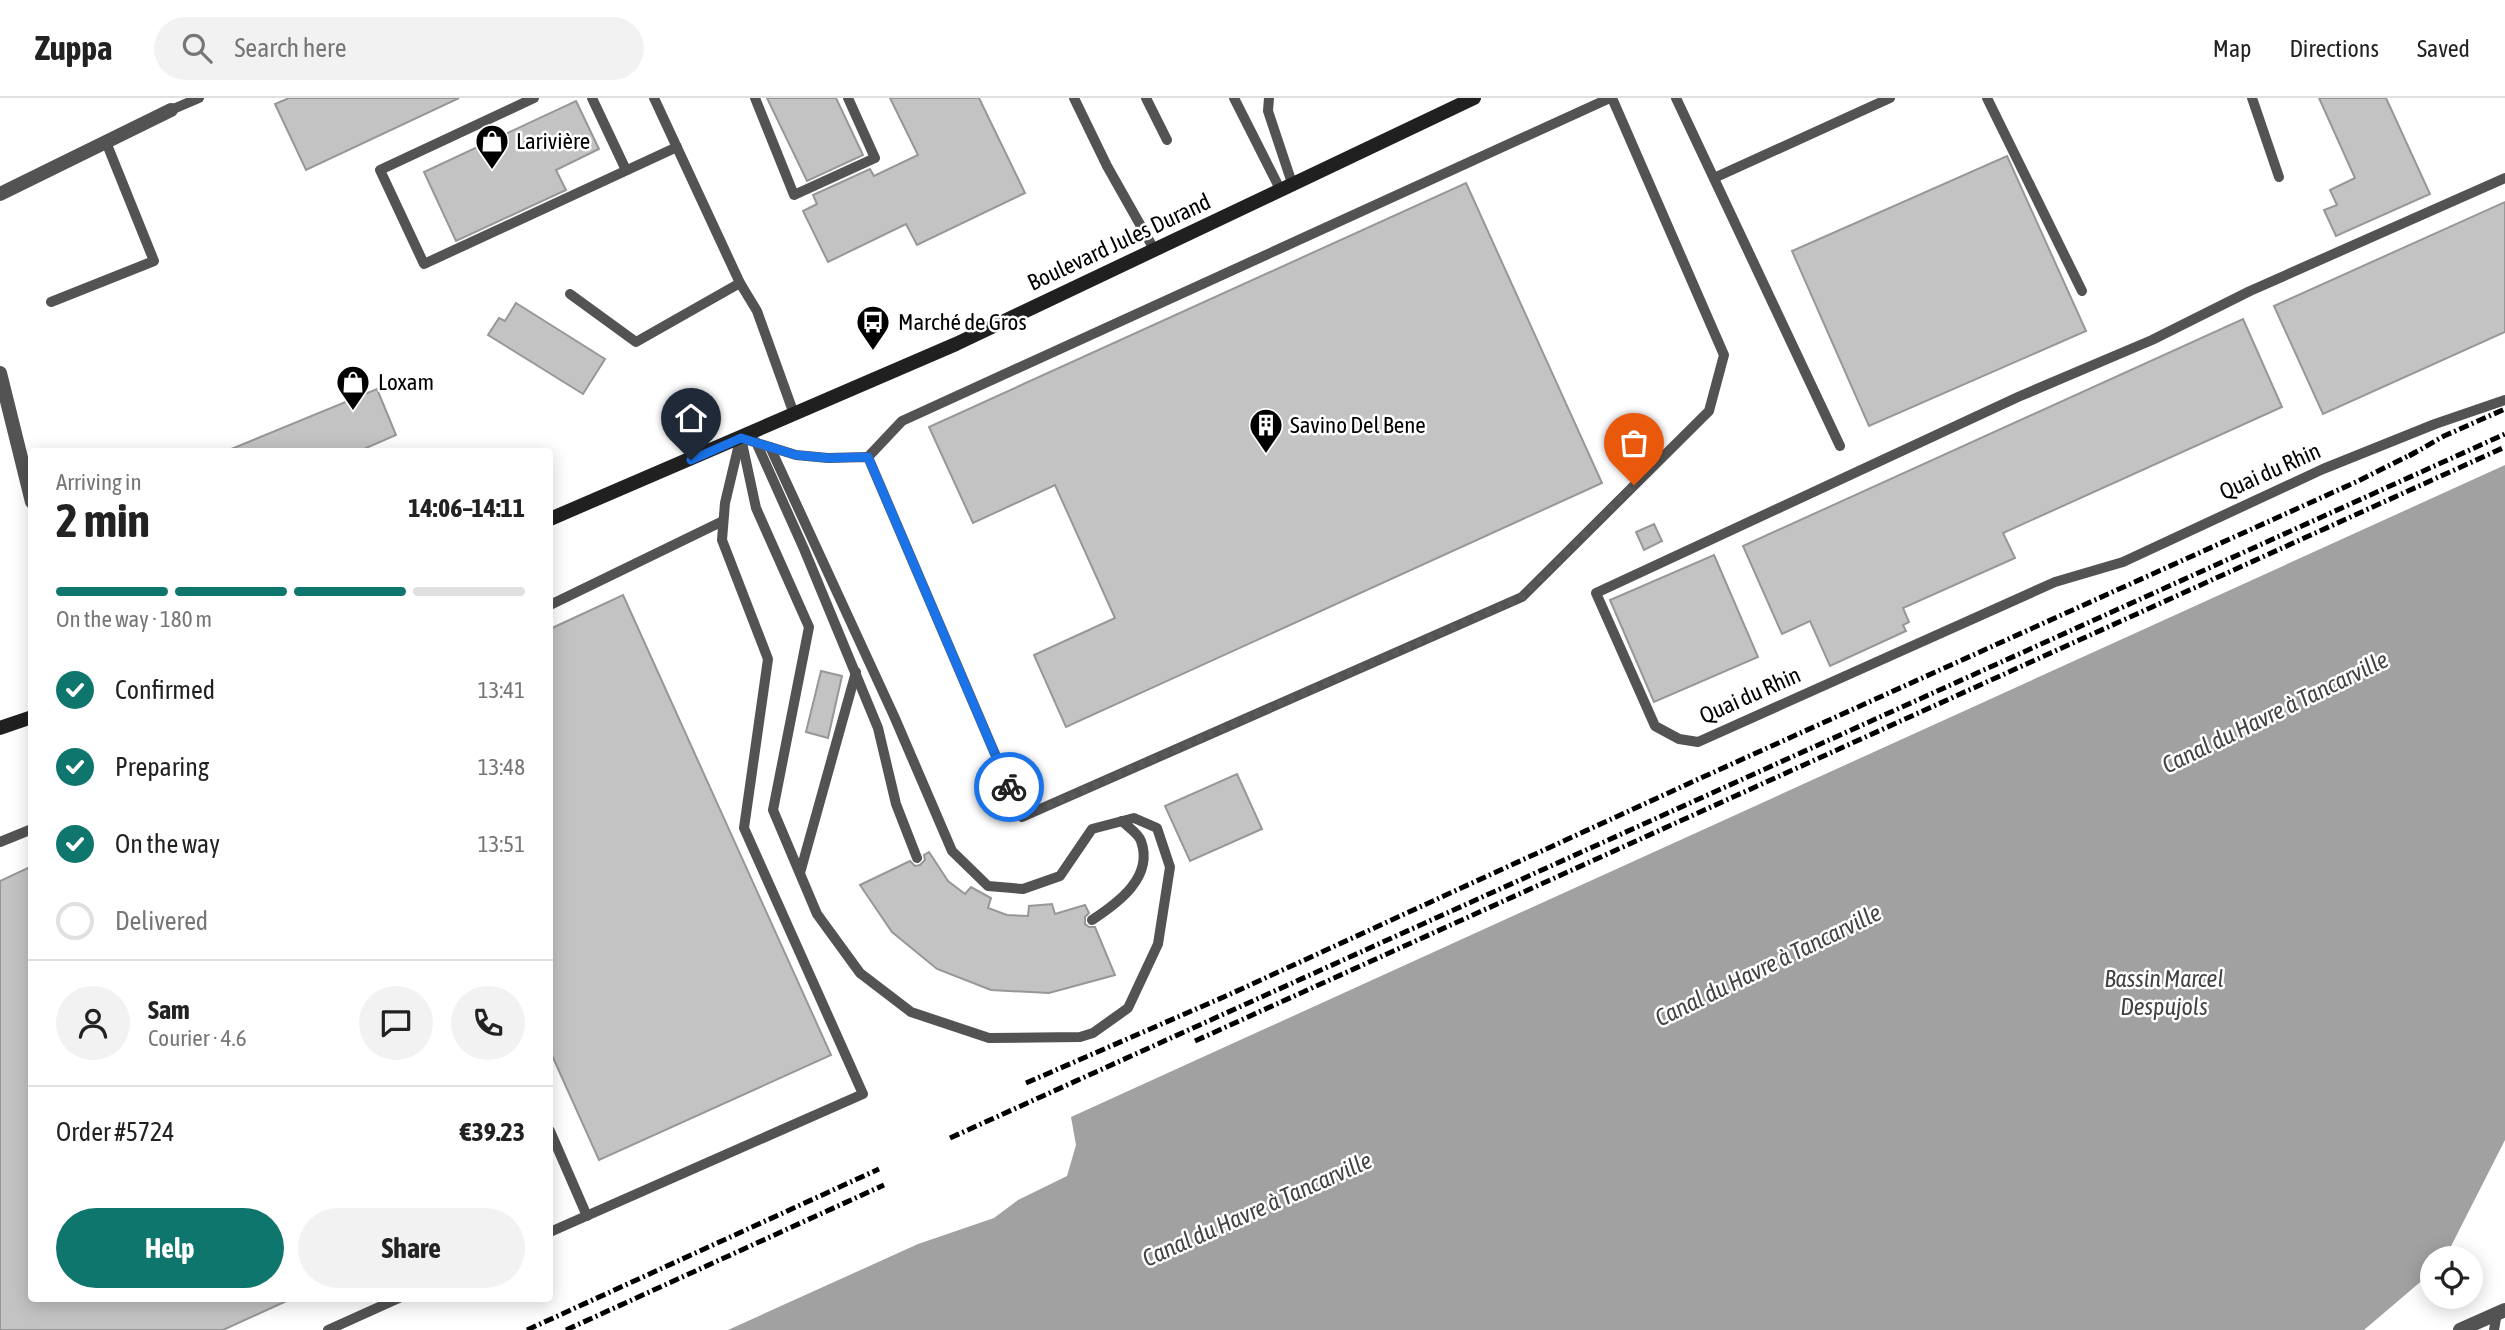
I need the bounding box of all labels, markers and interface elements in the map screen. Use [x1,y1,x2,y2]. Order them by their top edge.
search box [154,17,644,80]
text: Zuppa [35,29,112,67]
icon: search [178,29,216,67]
text: Search here [234,33,347,63]
text: Map [2213,35,2251,62]
text: Directions [2289,35,2379,62]
text: Saved [2417,35,2470,62]
shop icon: Larivière [473,122,511,171]
place label: Larivière [516,128,590,154]
street label: Boulevard Jules Durand [1023,188,1215,296]
bus stop icon: Marché de Gros [854,303,892,352]
place label: Marché de Gros [898,309,1027,335]
shop icon: Loxam [334,363,372,412]
place label: Loxam [378,369,434,395]
pin [661,388,721,460]
icon: home [672,399,710,437]
building icon: Savino Del Bene [1247,406,1285,455]
place label: Savino Del Bene [1290,412,1426,438]
pin [1604,413,1664,485]
icon: bag [1615,424,1653,462]
street label: Quai du Rhin [2215,437,2325,505]
text: Arriving in [56,469,142,495]
text: 14:06–14:11 [408,493,525,523]
text: 2 min [56,494,150,547]
text: On the way · 180 m [56,606,212,632]
water label: Canal du Havre à Tancarville [2157,645,2393,779]
street label: Quai du Rhin [1695,661,1805,729]
icon: check [56,671,94,709]
text: Confirmed [115,675,215,705]
text: 13:41 [478,677,525,703]
icon: check [56,748,94,786]
text: Preparing [115,752,209,782]
courier [974,752,1044,822]
text: 13:48 [478,754,525,780]
icon: bike [990,768,1028,806]
icon: check [56,825,94,863]
text: On the way [115,829,220,859]
text: 13:51 [478,831,525,857]
water label: Canal du Havre à Tancarville [1650,898,1886,1032]
text: Delivered [115,906,208,936]
water label: Bassin Marcel Despujols [2104,965,2224,1020]
button: person [56,986,130,1060]
button: chat [359,986,433,1060]
button: phone [451,986,525,1060]
text: Sam [148,995,190,1025]
text: Courier · 4.6 [148,1025,247,1051]
text: Order #5724 [56,1117,175,1147]
text: €39.23 [460,1117,525,1147]
water label: Canal du Havre à Tancarville [1138,1146,1376,1272]
button: Help [56,1208,284,1288]
button: Share [298,1208,525,1288]
map controls [2420,1246,2483,1309]
button: locate [2420,1246,2483,1309]

